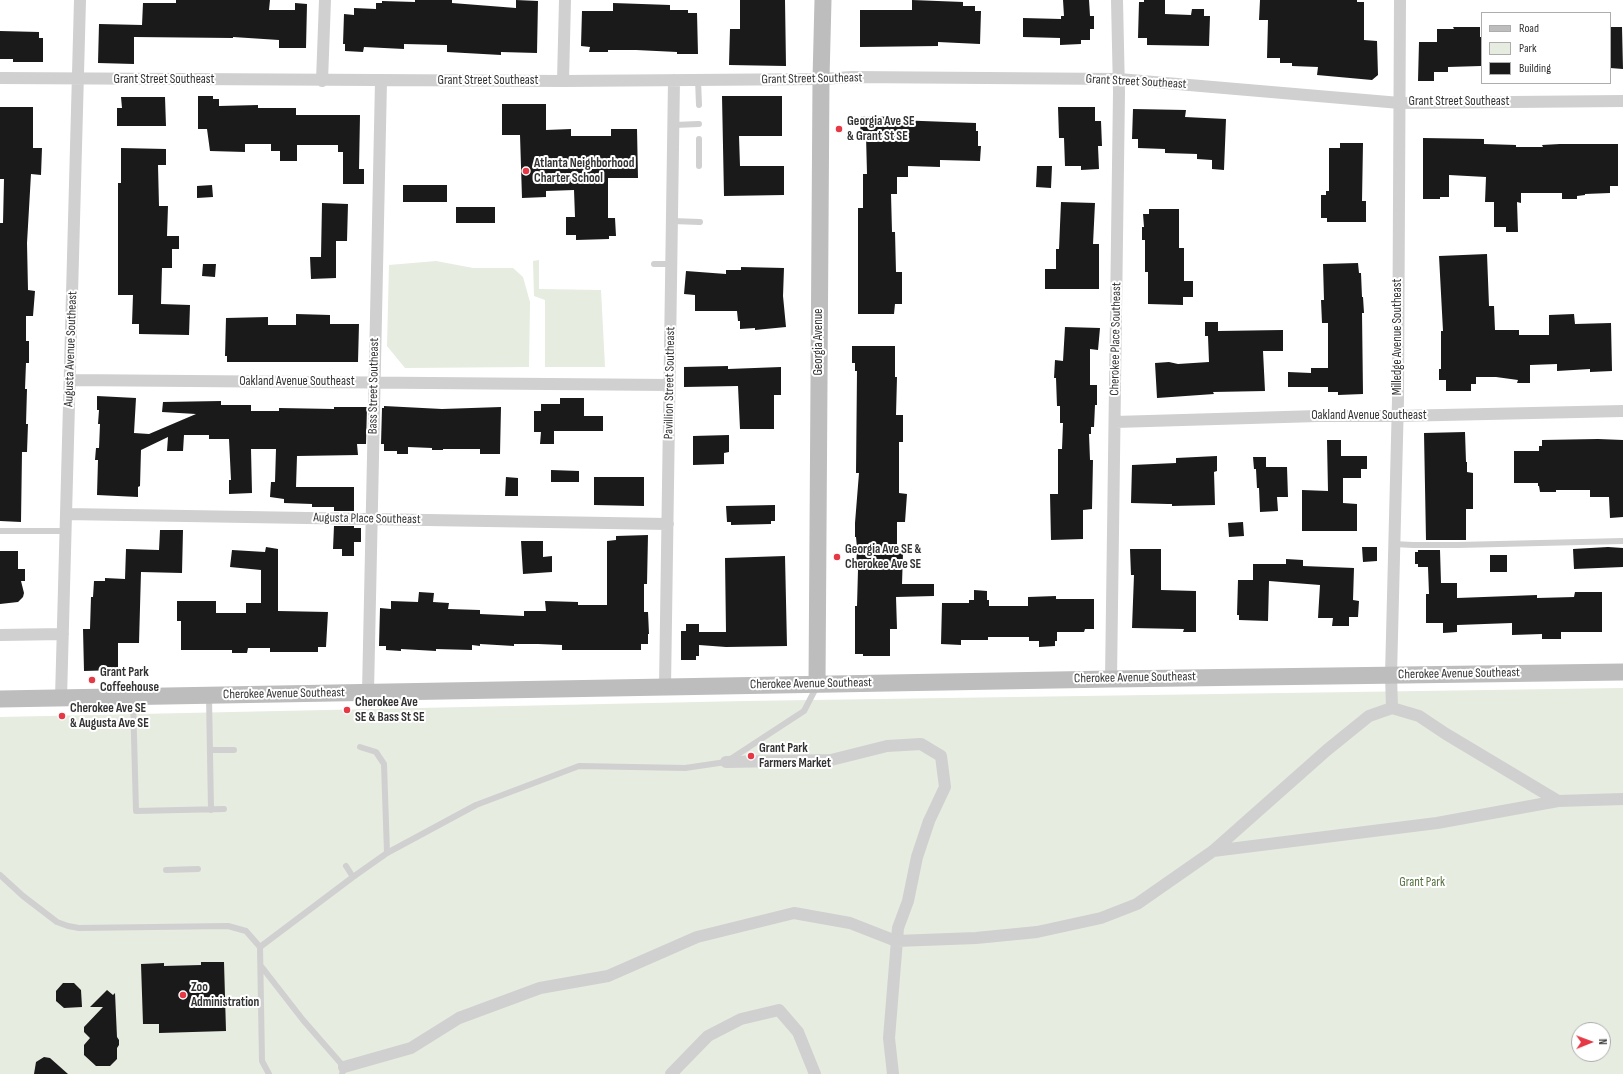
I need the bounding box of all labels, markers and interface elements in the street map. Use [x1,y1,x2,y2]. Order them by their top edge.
legend [1481,12,1611,84]
text: Road [1519,21,1539,36]
text: Park [1519,41,1537,56]
text: Building [1519,61,1551,76]
street label: Grant Street Southeast [761,70,863,88]
street label: Grant Street Southeast [113,72,215,88]
street label: Grant Street Southeast [1085,72,1187,92]
street label: Grant Street Southeast [437,73,539,89]
street label: Grant Street Southeast [1408,94,1510,110]
place label: Georgia Ave SE & Grant St SE [847,114,915,145]
marker: Georgia Ave SE & Grant St SE [834,124,844,134]
place label: Atlanta Neighborhood Charter School [534,156,634,187]
marker: Atlanta Neighborhood Charter School [521,166,531,176]
street label: Milledge Avenue Southeast [1390,279,1406,395]
street label: Cherokee Place Southeast [1107,282,1125,396]
street label: Augusta Avenue Southeast [61,291,81,407]
street label: Georgia Avenue [811,309,827,375]
street label: Pavillion Street Southeast [661,327,679,439]
street label: Bass Street Southeast [365,338,383,434]
street label: Oakland Avenue Southeast [239,374,355,390]
street label: Oakland Avenue Southeast [1311,408,1427,424]
street label: Augusta Place Southeast [313,510,421,528]
place label: Georgia Ave SE & Cherokee Ave SE [845,542,921,573]
marker: Georgia Ave SE & Cherokee Ave SE [832,552,842,562]
place label: Grant Park Coffeehouse [100,665,159,696]
street label: Cherokee Avenue Southeast [1398,665,1520,683]
street label: Cherokee Avenue Southeast [1074,669,1196,687]
marker: Grant Park Coffeehouse [87,675,97,685]
street label: Cherokee Avenue Southeast [750,675,872,693]
street label: Cherokee Avenue Southeast [223,685,345,703]
place label: Cherokee Ave SE & Bass St SE [355,695,425,726]
place label: Cherokee Ave SE & Augusta Ave SE [70,701,149,732]
marker: Cherokee Ave SE & Bass St SE [342,705,352,715]
marker: Cherokee Ave SE & Augusta Ave SE [57,711,67,721]
place label: Grant Park Farmers Market [759,741,831,772]
marker: Grant Park Farmers Market [746,751,756,761]
park label: Grant Park [1399,875,1445,891]
place label: Zoo Administration [191,980,259,1011]
marker: Zoo Administration [178,990,188,1000]
north arrow [1571,1022,1611,1062]
text: N [1596,1039,1609,1045]

